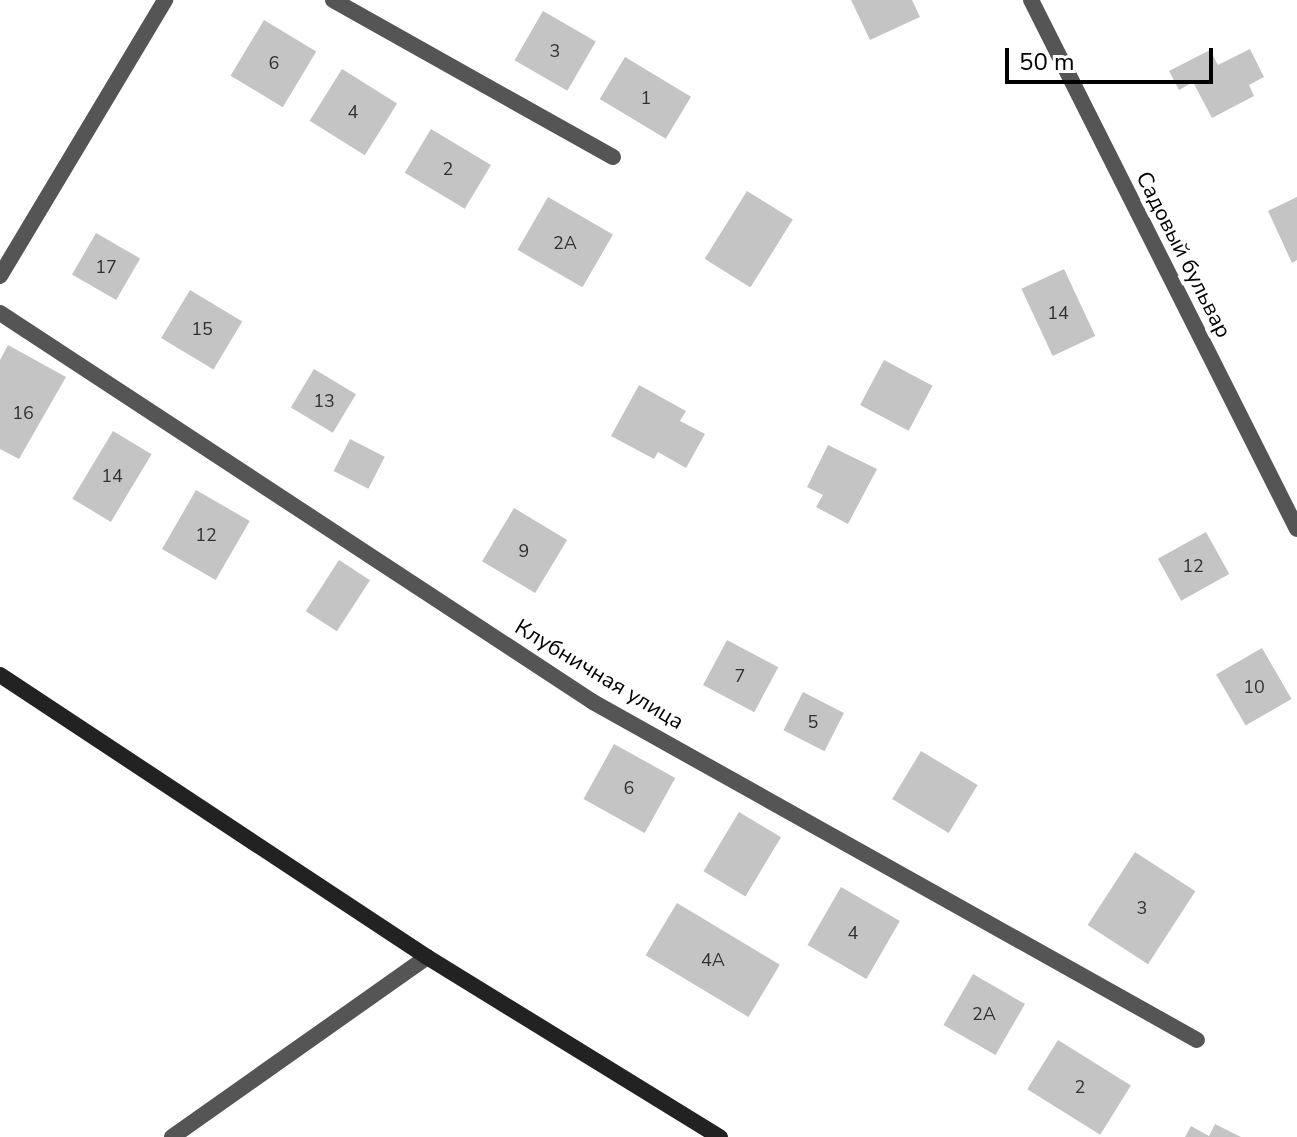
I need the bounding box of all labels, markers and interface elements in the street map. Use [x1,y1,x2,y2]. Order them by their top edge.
scale bar [1009,32,1217,82]
house number: 3 [550,40,560,62]
text: 50 m [1019,46,1075,78]
house number: 6 [269,52,279,74]
house number: 1 [641,87,651,109]
house number: 4 [348,101,358,123]
house number: 2 [443,158,453,180]
street label: Садовый бульвар [1130,167,1236,343]
house number: 2А [553,232,577,254]
house number: 17 [95,256,117,278]
house number: 14 [1047,302,1069,324]
house number: 15 [191,318,213,340]
house number: 13 [313,390,335,412]
house number: 16 [12,402,34,424]
house number: 14 [101,465,123,487]
house number: 12 [195,524,217,546]
house number: 9 [519,540,529,562]
house number: 12 [1182,555,1204,577]
street label: Клубничная улица [510,614,688,736]
house number: 7 [735,665,745,687]
house number: 10 [1243,676,1265,698]
house number: 5 [808,711,818,733]
house number: 6 [624,777,634,799]
house number: 3 [1137,897,1147,919]
house number: 4 [848,922,858,944]
house number: 4А [701,949,725,971]
house number: 2А [972,1003,996,1025]
house number: 2 [1075,1076,1085,1098]

